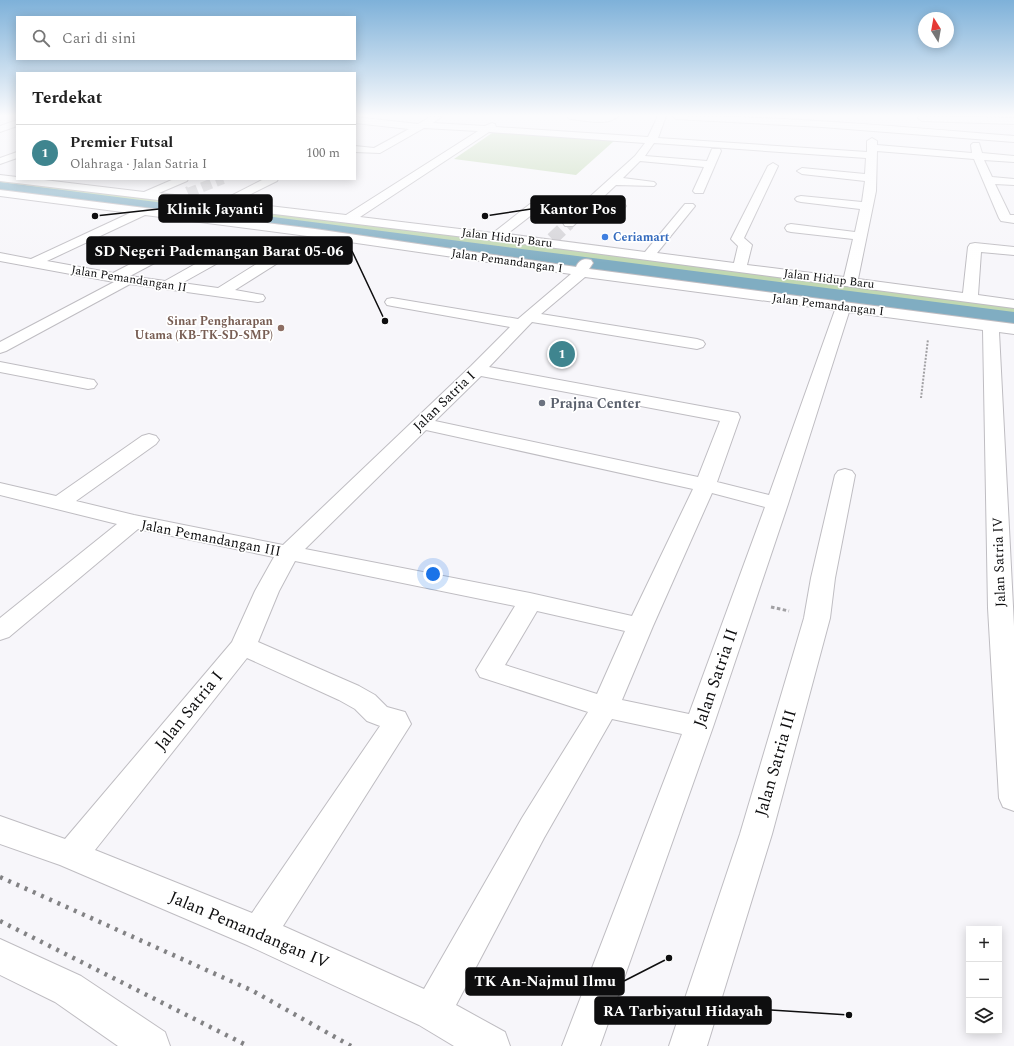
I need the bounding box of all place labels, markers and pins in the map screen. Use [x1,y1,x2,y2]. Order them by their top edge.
callout: Klinik Jayanti [159,195,272,222]
callout: Kantor Pos [531,196,625,223]
place label: Ceriamart [613,228,670,247]
marker: Ceriamart [600,232,610,242]
callout: SD Negeri Pademangan Barat 05-06 [87,237,352,264]
place label: Sinar Pengharapan Utama (KB-TK-SD-SMP) [135,312,274,345]
marker: Sinar Pengharapan Utama (KB-TK-SD-SMP) [276,323,286,333]
pin: 1 [549,339,575,369]
place label: Prajna Center [550,393,641,414]
marker: Prajna Center [537,398,547,408]
callout: TK An-Najmul Ilmu [466,968,624,995]
callout: RA Tarbiyatul Hidayah [595,997,771,1024]

